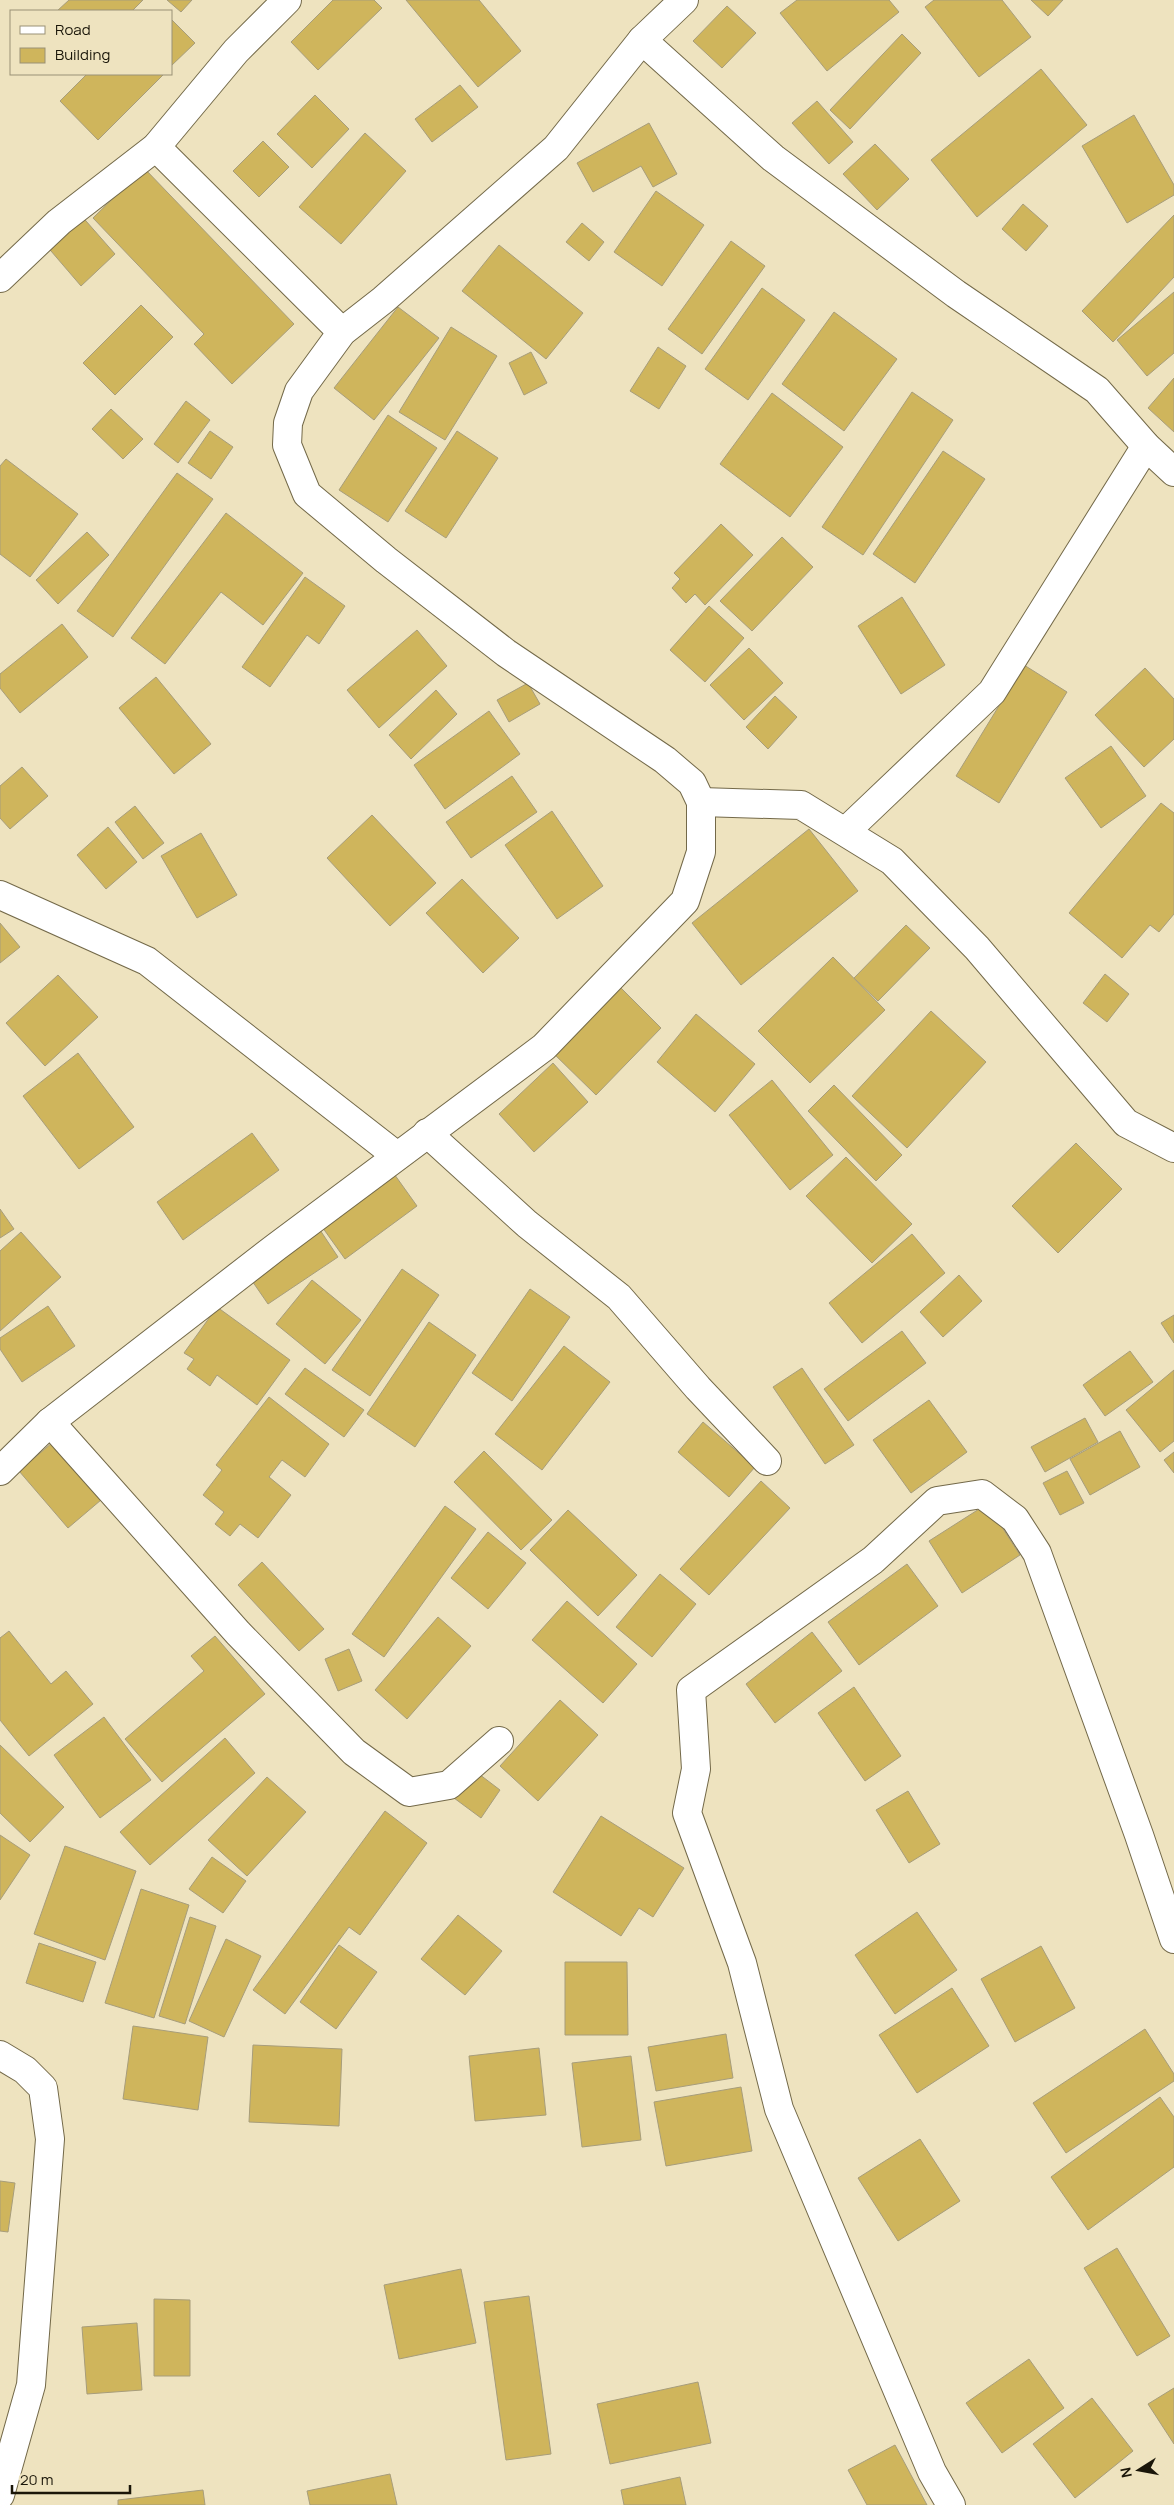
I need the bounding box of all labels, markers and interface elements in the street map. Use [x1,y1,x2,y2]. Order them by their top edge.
legend [10,10,172,75]
text: Road [55,19,91,40]
text: Building [55,44,110,65]
north arrow [1114,2445,1164,2495]
scale bar [12,2462,130,2494]
text: N [1115,2466,1136,2479]
text: 20 m [20,2469,53,2490]

